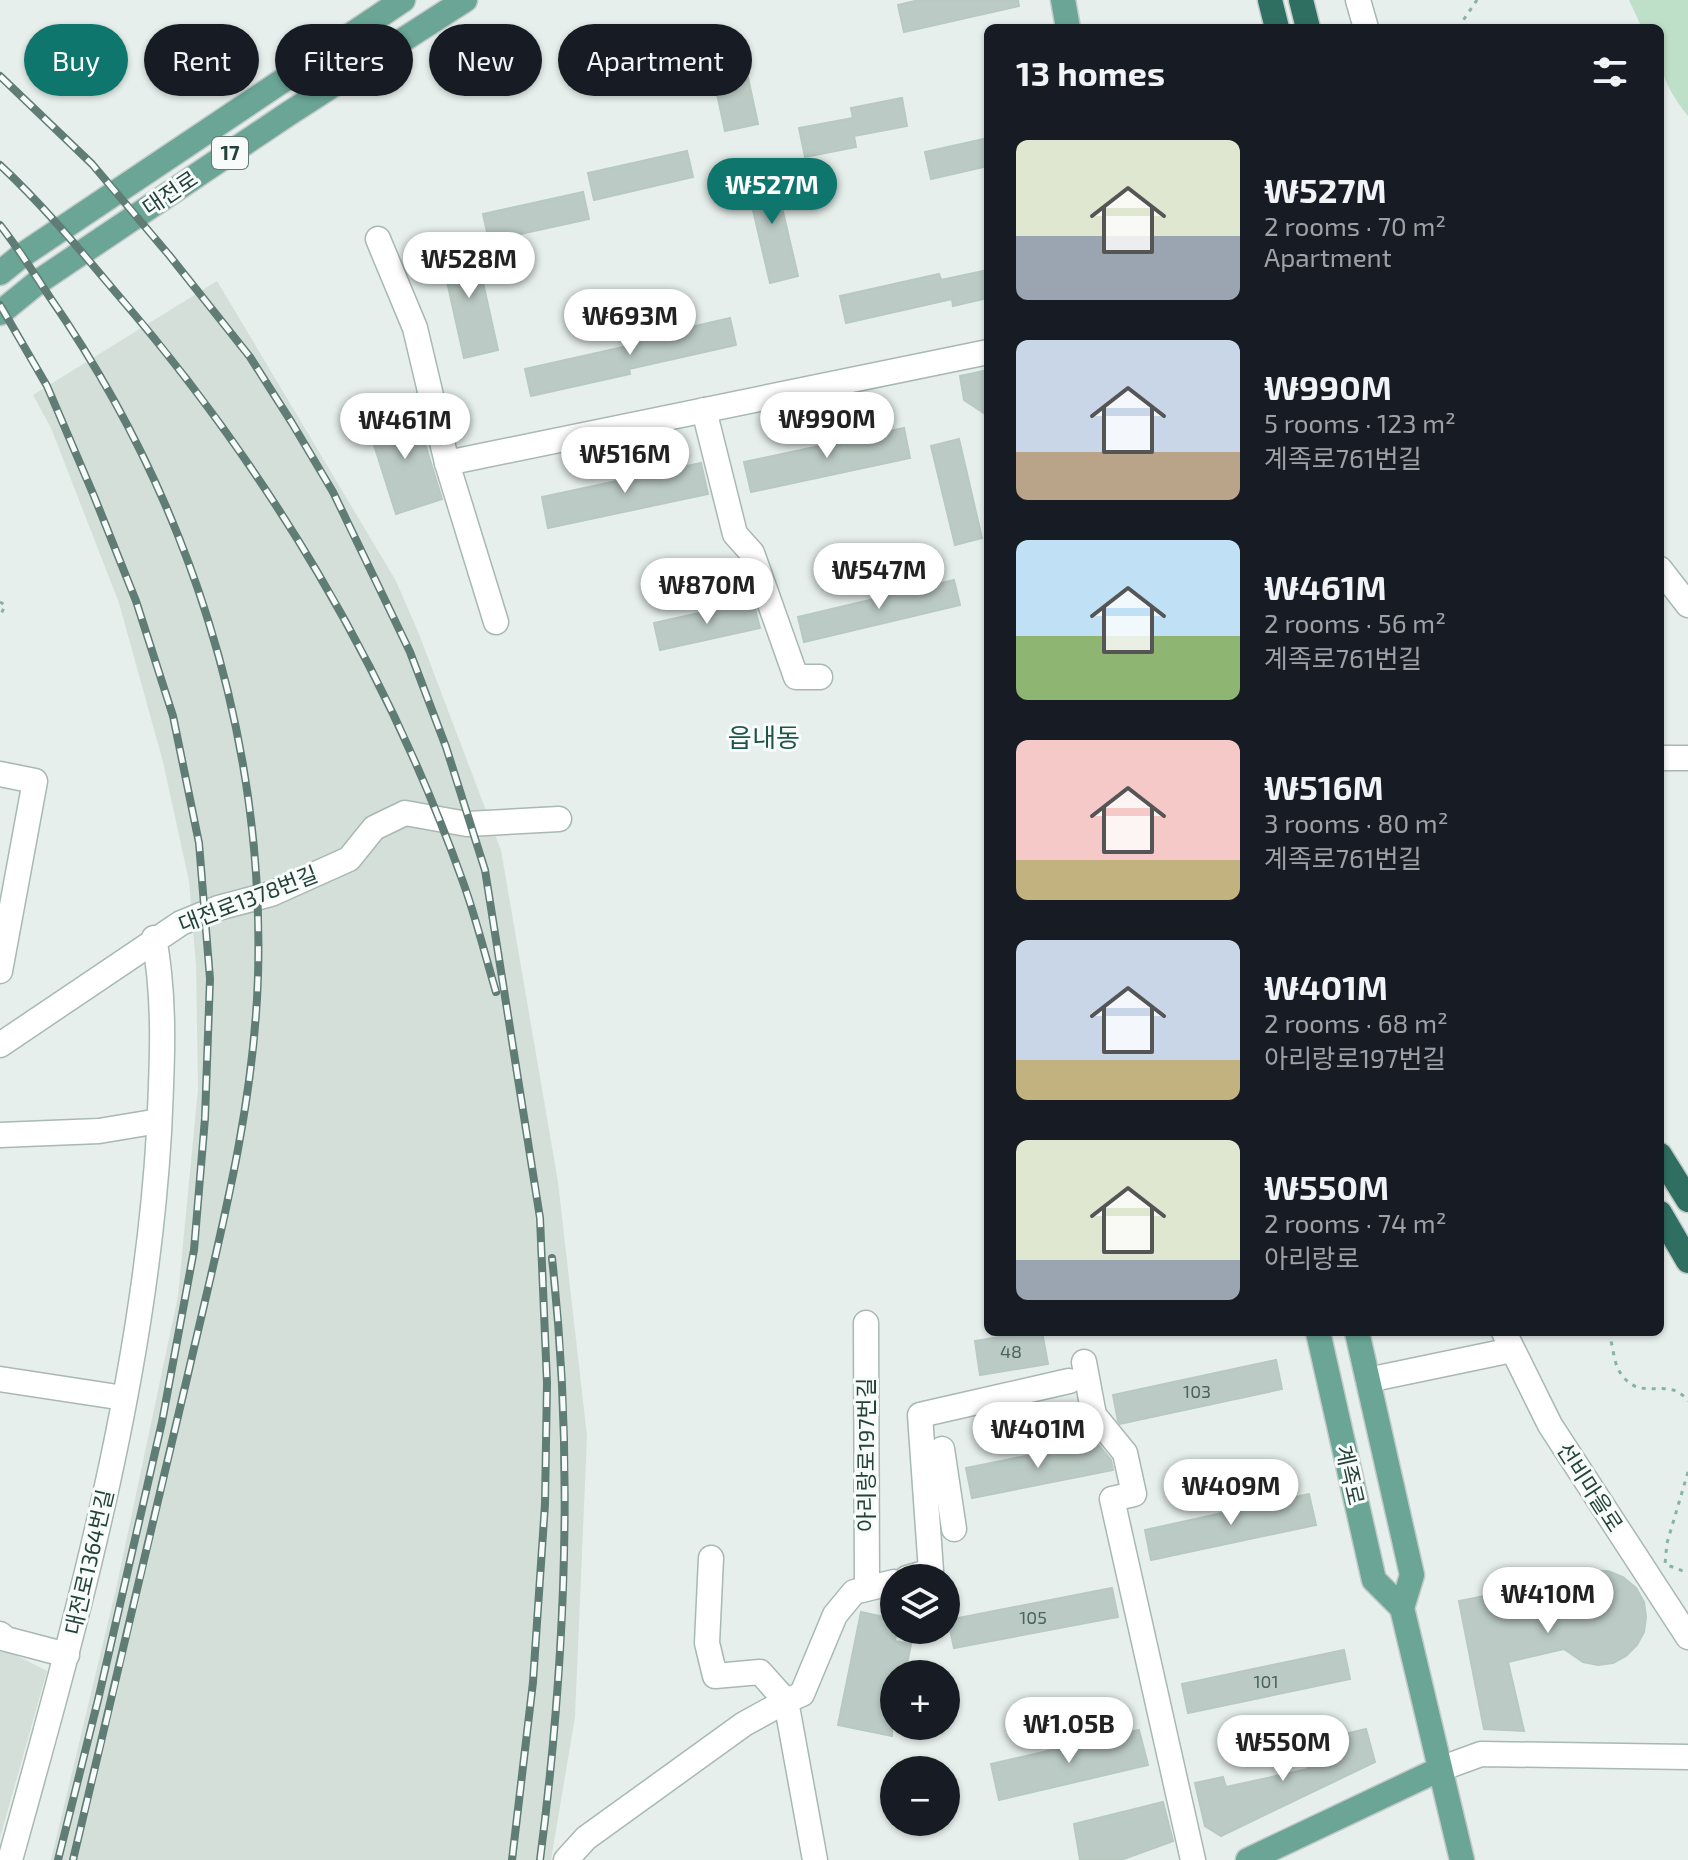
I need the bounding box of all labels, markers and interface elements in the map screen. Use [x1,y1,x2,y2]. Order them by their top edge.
chip: Buy [24,24,128,96]
chip: Rent [144,24,259,96]
chip: Filters [275,24,413,96]
chip: New [429,24,542,96]
chip: Apartment [558,24,752,96]
icon: filters [1588,50,1632,94]
text: 13 homes [1016,52,1165,93]
road number: 17 [212,137,248,169]
pin: ₩527M [716,158,828,226]
street label: 대전로 [137,164,202,220]
text: ₩527M [725,168,819,199]
text: ₩527M [1264,169,1387,210]
icon: home [1080,172,1176,268]
text: 2 rooms · 70 m² [1264,210,1446,241]
pin: ₩528M [413,232,525,300]
text: Apartment [1264,241,1392,272]
text: ₩528M [421,242,517,273]
pin: ₩693M [574,289,686,357]
text: ₩693M [582,299,678,330]
text: ₩990M [1264,366,1392,407]
icon: home [1080,372,1176,468]
pin: ₩990M [771,392,883,460]
pin: ₩461M [349,393,461,461]
text: ₩990M [778,402,876,433]
text: ₩461M [358,403,452,434]
text: 5 rooms · 123 m² [1264,407,1456,438]
pin: ₩516M [569,427,681,495]
text: ₩516M [579,437,671,468]
text: 계족로761번길 [1264,442,1422,473]
pin: ₩547M [823,543,935,611]
text: ₩547M [831,553,927,584]
pin: ₩870M [651,558,763,626]
text: ₩461M [1264,566,1387,607]
text: ₩870M [659,568,755,599]
icon: home [1080,572,1176,668]
text: 2 rooms · 56 m² [1264,607,1446,638]
text: 계족로761번길 [1264,642,1422,673]
district label: 읍내동 [728,721,800,752]
text: ₩516M [1264,766,1384,807]
icon: home [1080,772,1176,868]
text: 3 rooms · 80 m² [1264,807,1448,838]
text: 계족로761번길 [1264,842,1422,873]
street label: 대전로1378번길 [174,860,321,937]
text: ₩401M [1264,966,1388,1007]
icon: home [1080,972,1176,1068]
text: 2 rooms · 68 m² [1264,1007,1448,1038]
text: 아리랑로197번길 [1264,1042,1446,1073]
text: ₩550M [1264,1166,1389,1207]
icon: home [1080,1172,1176,1268]
text: 2 rooms · 74 m² [1264,1207,1446,1238]
text: 아리랑로 [1264,1242,1360,1273]
house number: 48 [1000,1340,1022,1362]
street label: 아리랑로197번길 [852,1378,878,1532]
house number: 103 [1183,1380,1211,1402]
pin: ₩401M [982,1402,1094,1470]
text: ₩401M [991,1412,1085,1443]
street label: 선비마을로 [1552,1437,1629,1536]
street label: 계족로 [1331,1442,1370,1507]
pin: ₩409M [1175,1459,1287,1527]
text: ₩409M [1182,1469,1280,1500]
street label: 대전로1364번길 [59,1487,117,1637]
map controls [880,1564,960,1836]
button: layers [880,1564,960,1644]
pin: ₩410M [1492,1567,1604,1635]
text: ₩410M [1501,1577,1595,1608]
house number: 105 [1019,1606,1047,1628]
button: + [880,1660,960,1740]
house number: 101 [1253,1670,1279,1692]
pin: ₩1.05B [1004,1697,1134,1765]
text: ₩1.05B [1023,1707,1115,1738]
pin: ₩550M [1227,1715,1339,1783]
text: ₩550M [1235,1725,1331,1756]
button: − [880,1756,960,1836]

